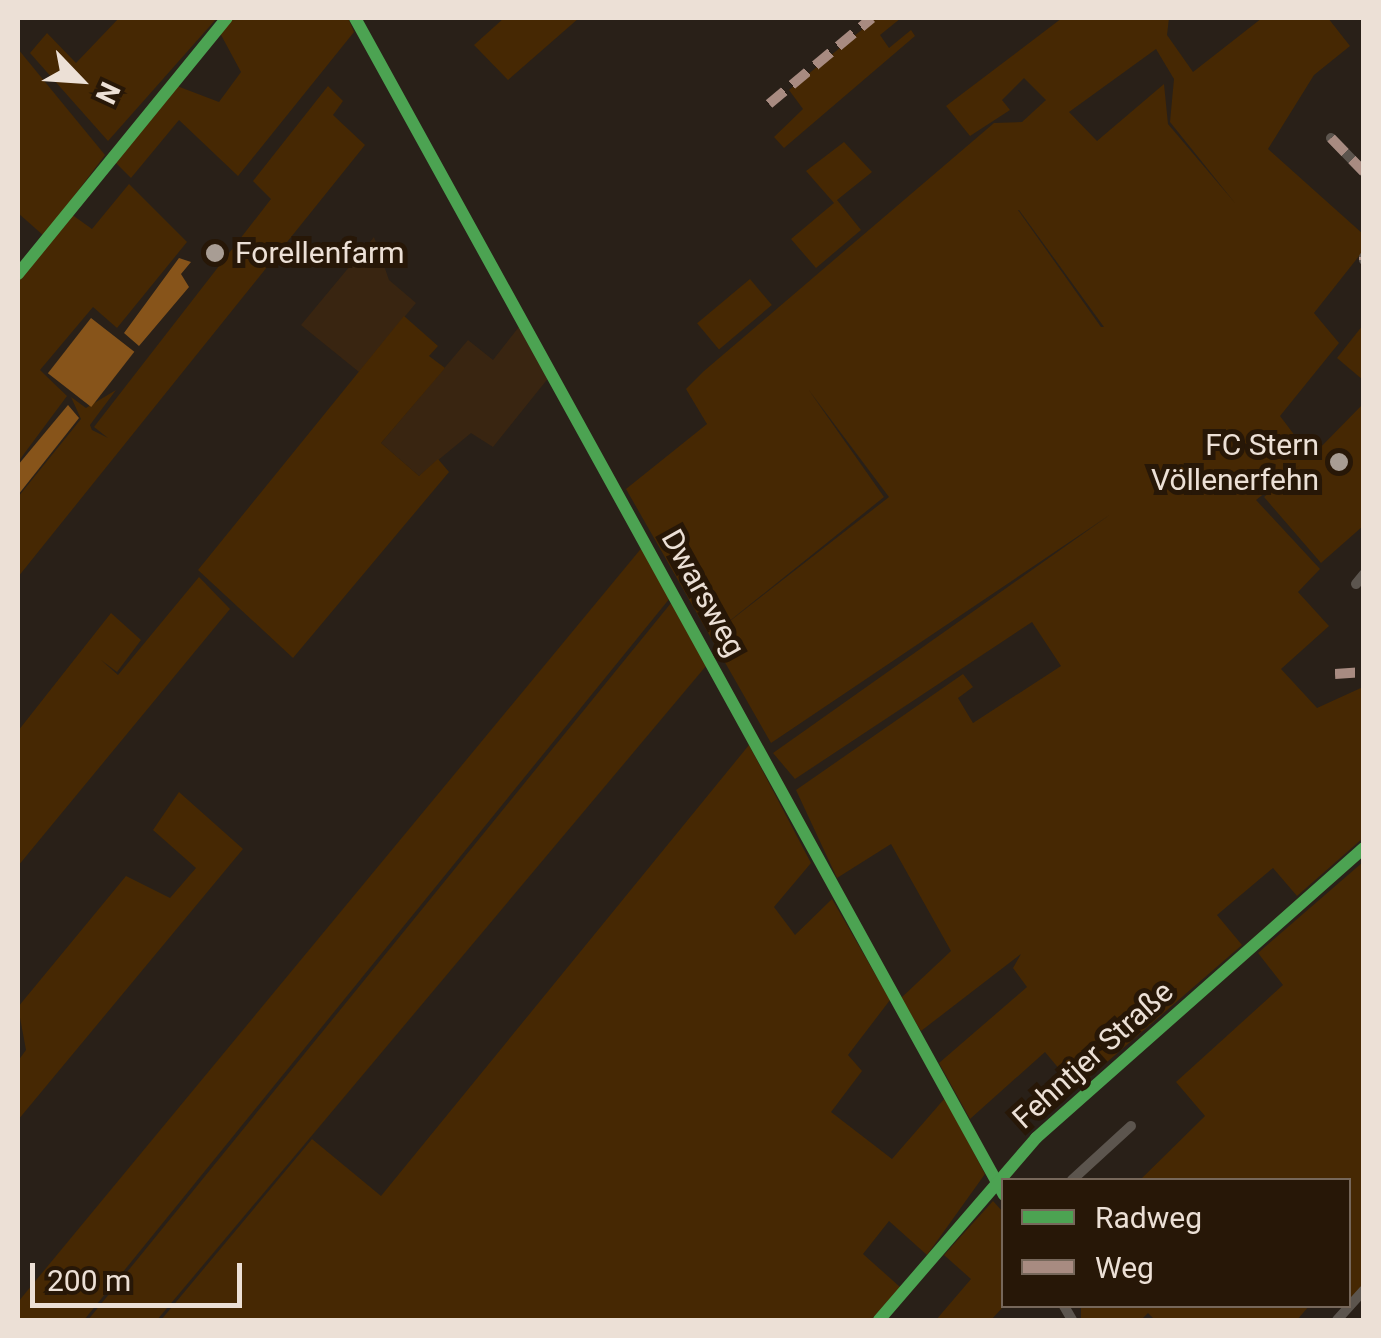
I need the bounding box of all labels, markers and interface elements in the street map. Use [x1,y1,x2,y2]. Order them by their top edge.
north arrow [30,30,130,130]
text: N [89,77,127,109]
place label: Forellenfarm [235,235,404,271]
marker: Forellenfarm [204,242,226,264]
place label: FC Stern Völlenerfehn [1151,427,1319,498]
marker: FC Stern Völlenerfehn [1328,451,1350,473]
street label: Dwarsweg [653,523,753,663]
street label: Fehntjer Straße [1006,974,1180,1136]
legend [1001,1178,1351,1308]
text: Radweg [1095,1200,1202,1235]
scale bar [35,1243,248,1305]
text: Weg [1095,1250,1154,1285]
text: 200 m [47,1263,131,1298]

